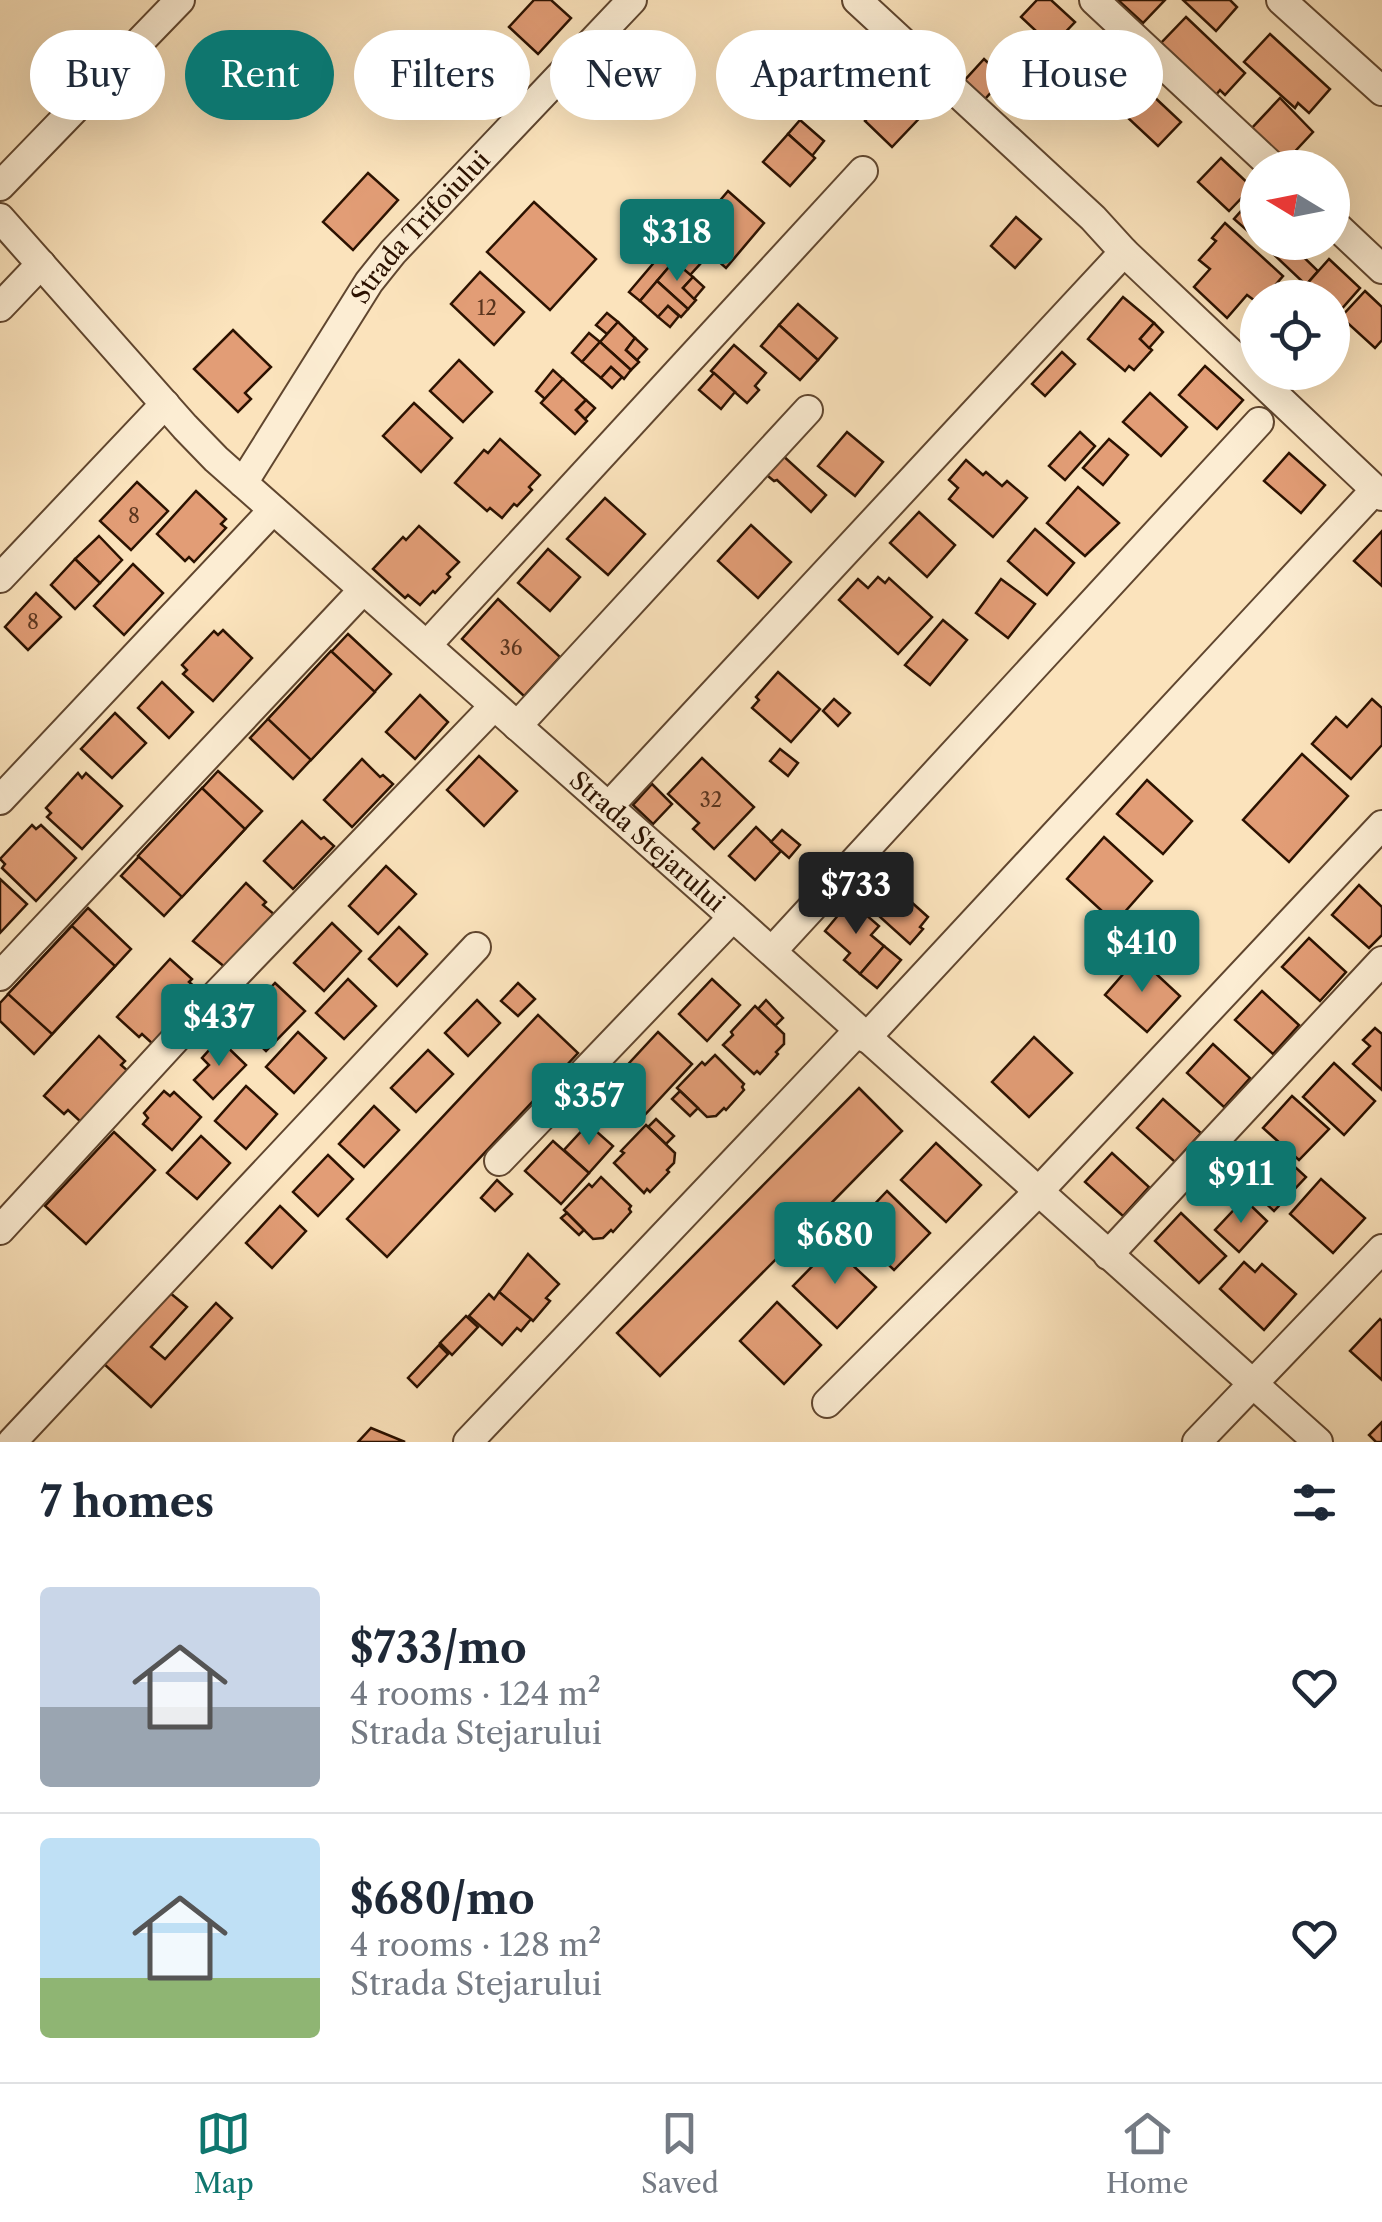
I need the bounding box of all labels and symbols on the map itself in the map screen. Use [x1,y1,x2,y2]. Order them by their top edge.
street label: Strada Trifoiului [344,144,496,309]
north arrow [1240,150,1350,260]
pin: $318 [618,199,736,284]
house number: 12 [477,296,497,320]
house number: 8 [128,504,140,528]
house number: 8 [27,610,39,634]
house number: 36 [500,636,522,660]
street label: Strada Stejarului [563,764,732,918]
house number: 32 [700,788,722,812]
pin: $733 [797,852,915,937]
pin: $410 [1083,910,1201,995]
pin: $437 [160,984,278,1069]
pin: $357 [530,1063,648,1148]
pin: $911 [1182,1141,1300,1226]
pin: $680 [776,1202,894,1287]

